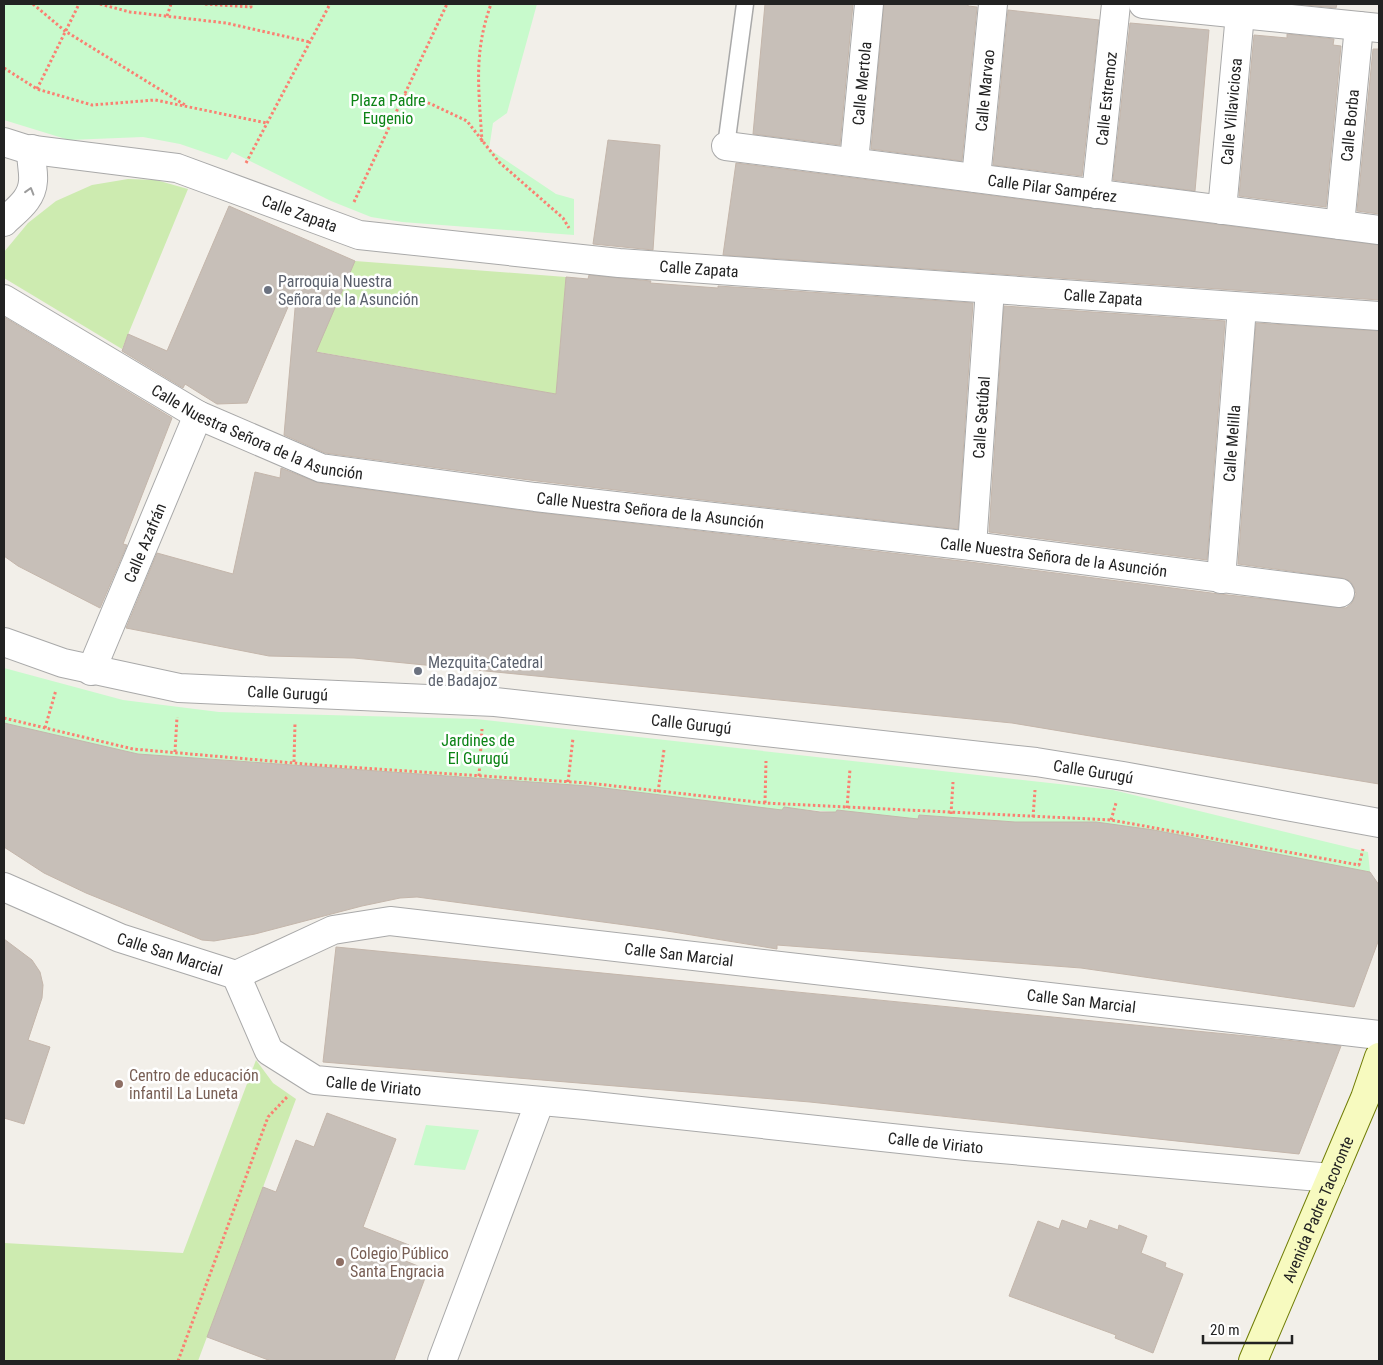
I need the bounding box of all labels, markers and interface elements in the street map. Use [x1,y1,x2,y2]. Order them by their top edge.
street label: Calle Mertola [849,41,875,126]
street label: Calle Marvao [972,48,999,132]
street label: Calle Estremoz [1092,51,1121,147]
street label: Calle Villaviciosa [1217,57,1246,166]
street label: Calle Borba [1337,89,1363,162]
park label: Plaza Padre Eugenio [350,91,426,128]
street label: Calle Pilar Sampérez [986,171,1118,206]
one-way arrow [25,187,35,195]
street label: Calle Zapata [259,191,340,236]
street label: Calle Zapata [659,257,739,281]
place label: Parroquia Nuestra Señora de la Asunción [278,272,418,309]
marker: Parroquia Nuestra Señora de la Asunción [262,284,274,296]
street label: Calle Zapata [1063,285,1143,309]
street label: Calle Setúbal [969,375,994,459]
street label: Calle Nuestra Señora de la Asunción [148,380,364,484]
street label: Calle Melilla [1220,404,1244,483]
street label: Calle Nuestra Señora de la Asunción [536,488,765,533]
street label: Calle Azafrán [120,500,170,586]
street label: Calle Nuestra Señora de la Asunción [939,533,1168,581]
place label: Mezquita-Catedral de Badajoz [428,653,543,690]
marker: Mezquita-Catedral de Badajoz [412,665,424,677]
street label: Calle Gurugú [247,682,328,705]
street label: Calle Gurugú [650,710,732,738]
park label: Jardines de El Gurugú [441,731,515,768]
street label: Calle Gurugú [1052,756,1135,788]
street label: Calle San Marcial [115,929,225,980]
street label: Calle San Marcial [623,939,734,971]
street label: Calle San Marcial [1026,985,1137,1017]
place label: Centro de educación infantil La Luneta [129,1066,259,1103]
street label: Calle de Viriato [325,1072,422,1100]
marker: Centro de educación infantil La Luneta [113,1078,125,1090]
street label: Calle de Viriato [887,1129,984,1157]
street label: Avenida Padre Tacoronte [1279,1133,1358,1285]
place label: Colegio Público Santa Engracia [350,1244,449,1281]
marker: Colegio Público Santa Engracia [334,1256,346,1268]
scale bar [1203,1312,1292,1344]
text: 20 m [1210,1321,1240,1339]

